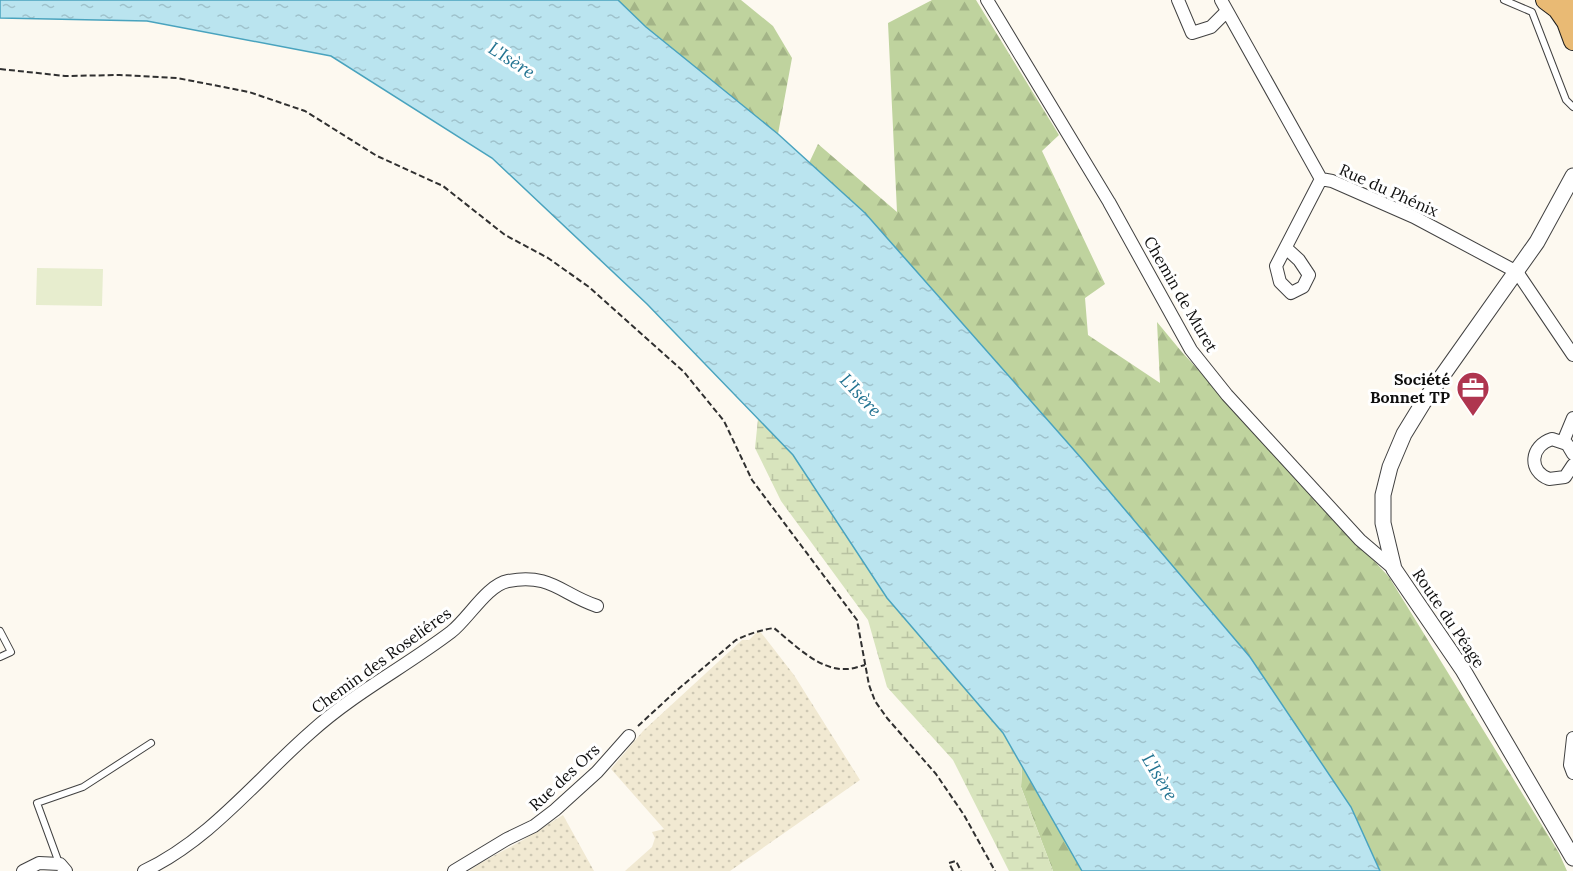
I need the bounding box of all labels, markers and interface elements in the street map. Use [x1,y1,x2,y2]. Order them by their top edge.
water label: L'Isère [484,36,540,84]
street label: Rue du Phénix [1336,159,1442,221]
street label: Chemin de Muret [1140,233,1223,356]
water label: L'Isère [835,369,887,421]
place label: Société Bonnet TP [1370,369,1450,407]
office icon: Société Bonnet TP [1455,370,1491,417]
street label: Route du Péage [1409,565,1490,672]
street label: Chemin des Roseliéres [307,603,455,717]
street label: Rue des Ors [524,739,604,815]
water label: L'Isère [1137,749,1183,805]

